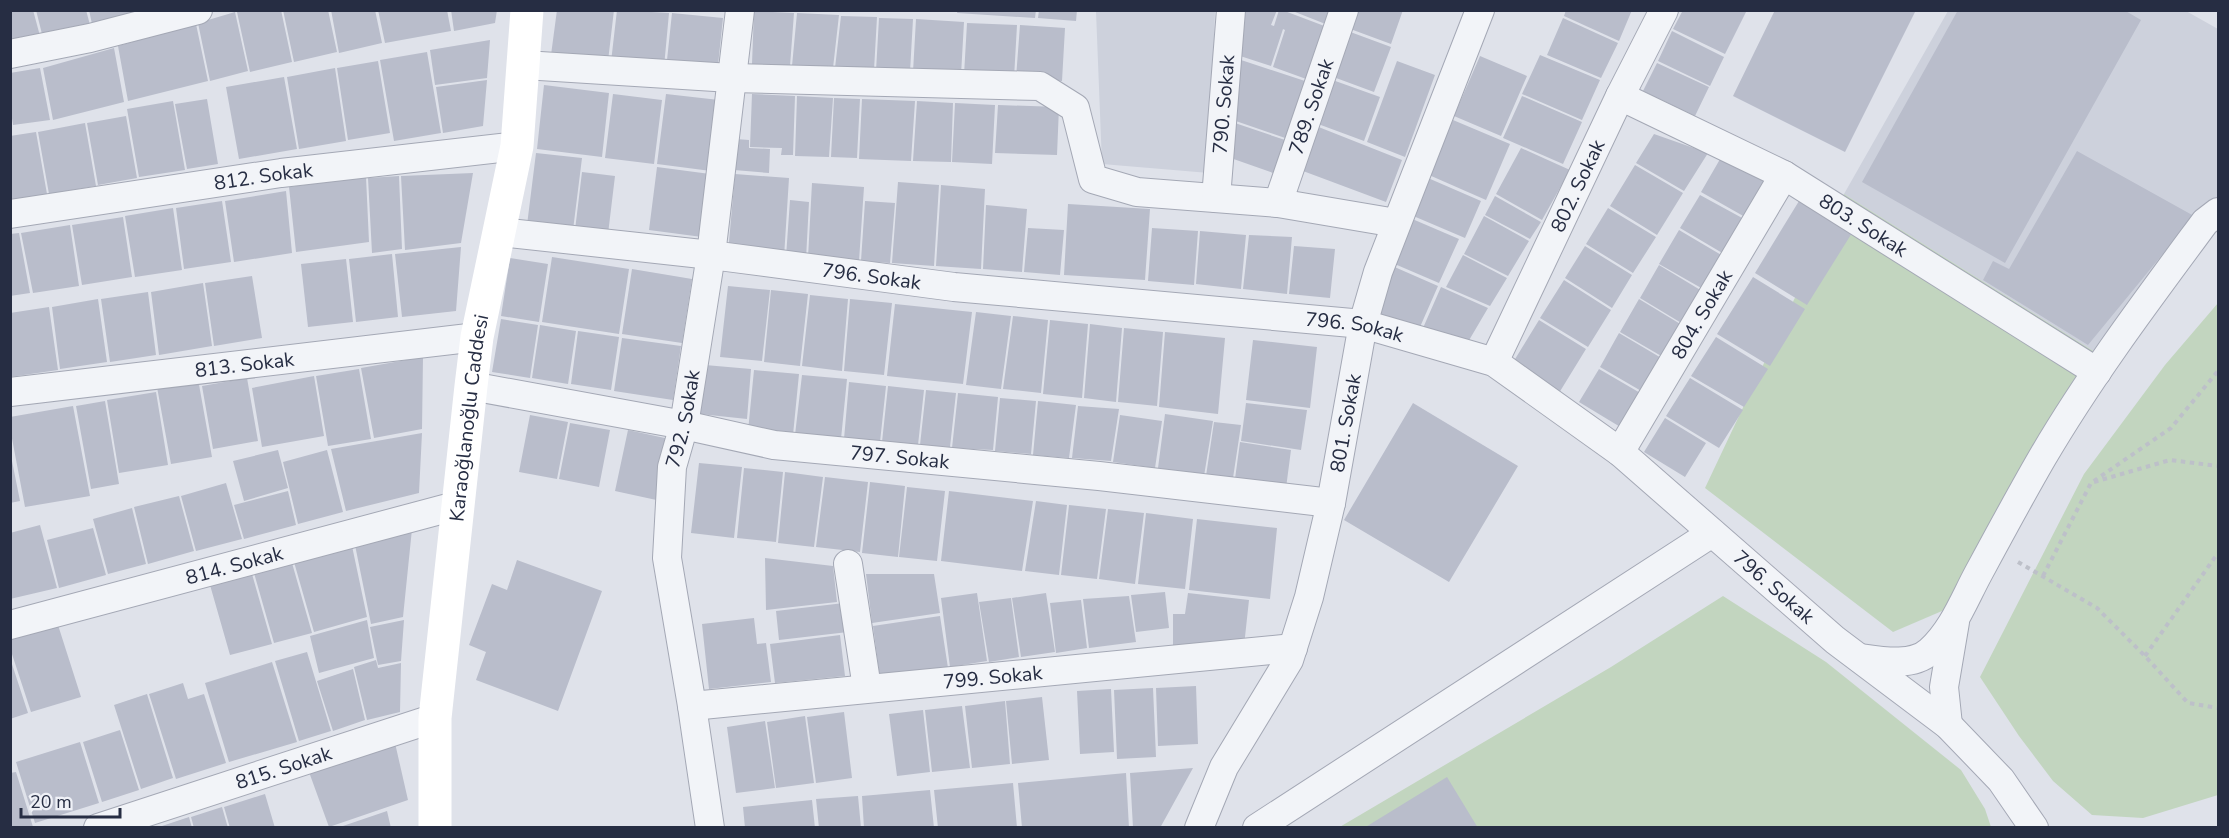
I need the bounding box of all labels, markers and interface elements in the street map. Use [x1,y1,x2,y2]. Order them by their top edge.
street label: 790. Sokak [1207,53,1241,155]
street label: 789. Sokak [1283,54,1341,158]
street label: 802. Sokak [1544,134,1612,237]
street label: 812. Sokak [212,156,315,197]
street label: 803. Sokak [1814,188,1913,264]
street label: 796. Sokak [820,257,923,297]
street label: 804. Sokak [1665,264,1739,364]
street label: 796. Sokak [1304,306,1408,349]
street label: Karaoğlanoğlu Caddesi [443,312,495,523]
street label: 813. Sokak [193,346,296,384]
street label: 792. Sokak [659,367,707,471]
street label: 801. Sokak [1324,371,1368,475]
street label: 797. Sokak [849,439,952,476]
street label: 814. Sokak [183,539,287,591]
street label: 796. Sokak [1727,544,1821,631]
street label: 799. Sokak [942,659,1045,696]
street label: 815. Sokak [232,739,336,796]
scale bar [21,781,120,819]
text: 20 m [30,790,72,814]

